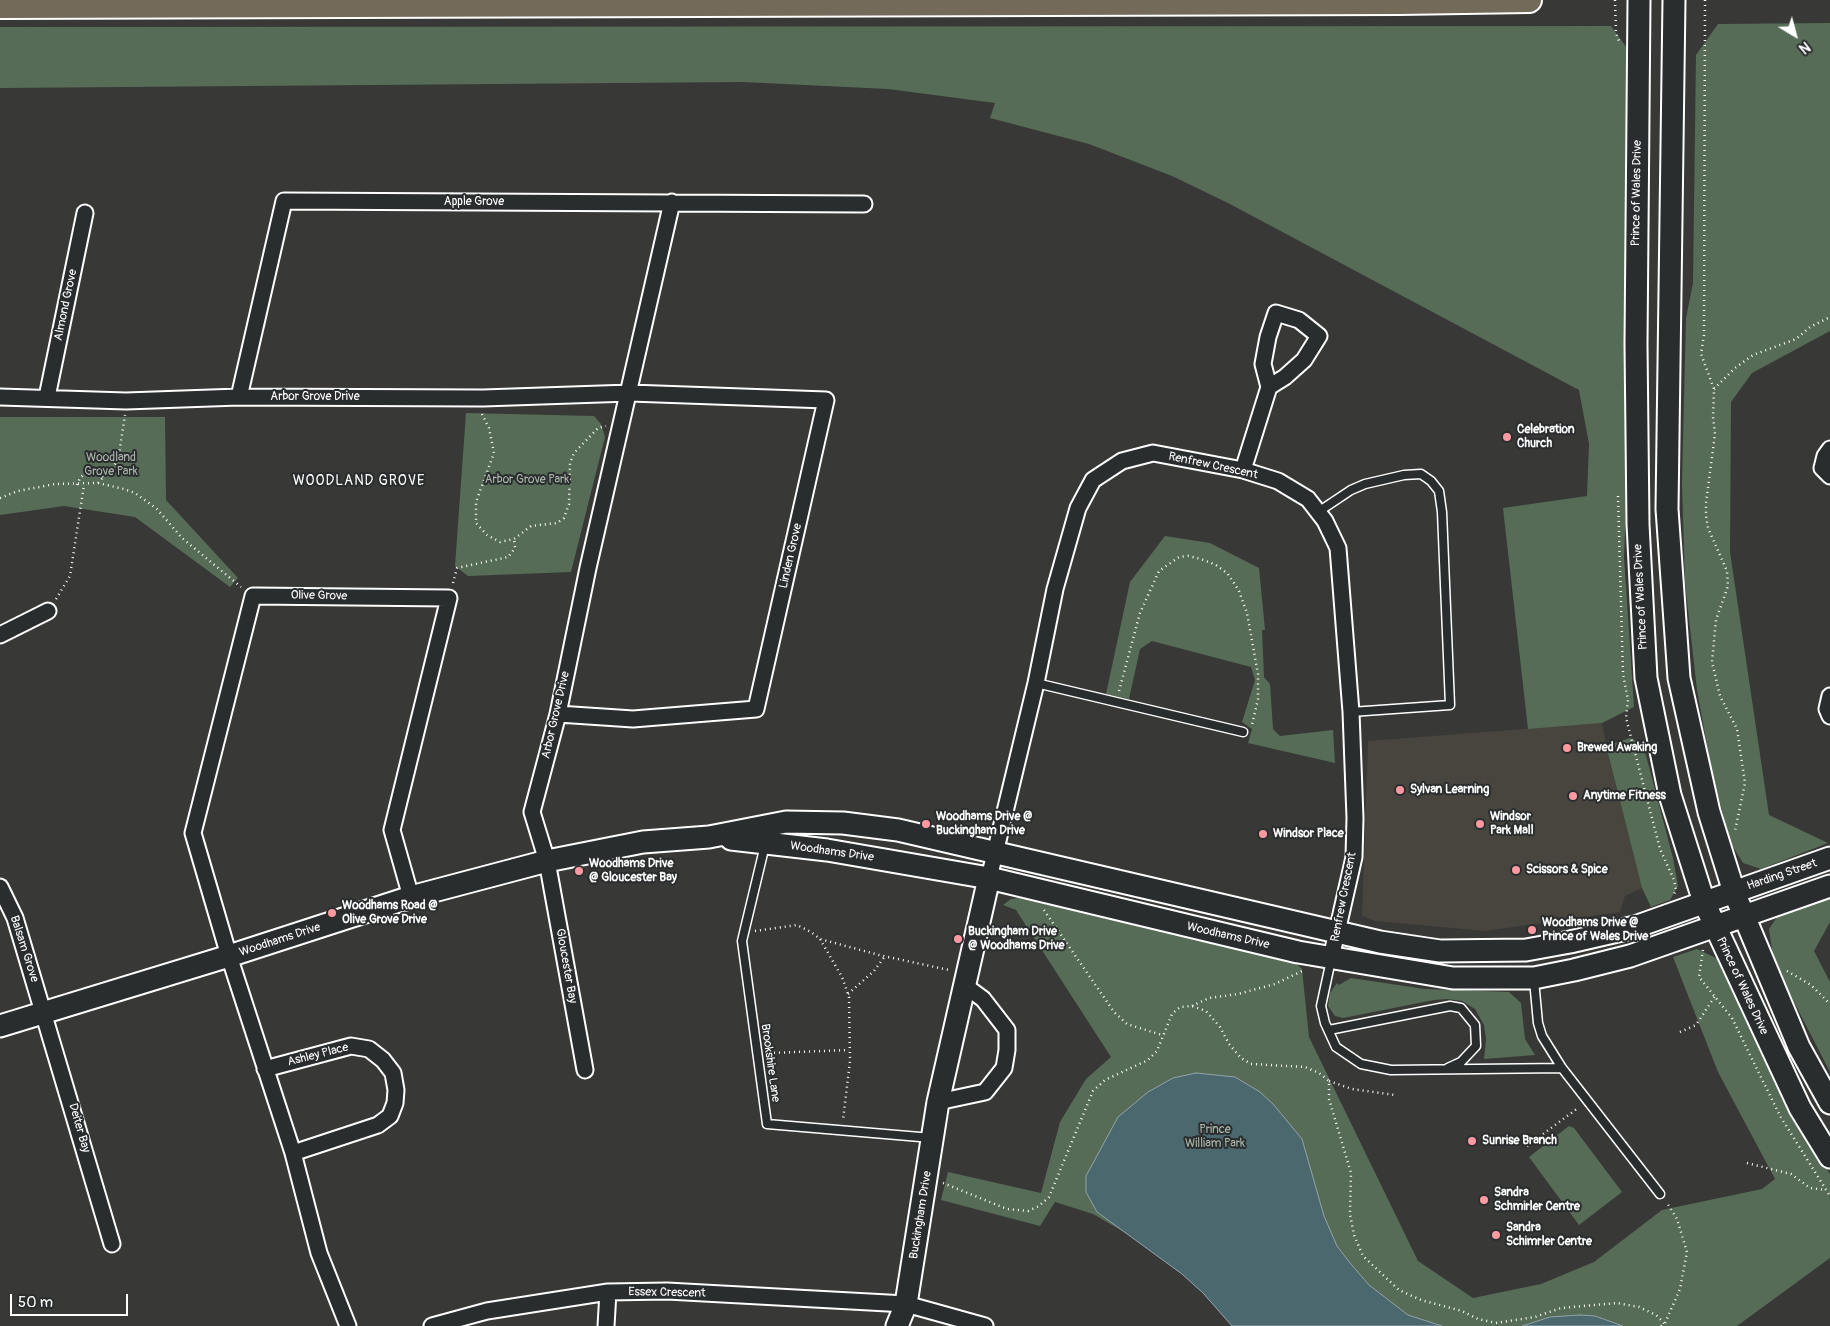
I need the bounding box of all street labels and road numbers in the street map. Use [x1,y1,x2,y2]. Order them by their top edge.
street label: Prince of Wales Drive [1629,140,1645,246]
street label: Apple Grove [444,195,504,209]
street label: Almond Grove [51,268,81,342]
street label: Arbor Grove Drive [270,390,360,404]
street label: Renfrew Crescent [1167,450,1259,482]
street label: Linden Grove [777,522,805,590]
street label: Prince of Wales Drive [1631,544,1651,650]
street label: Olive Grove [291,588,347,604]
street label: Arbor Grove Drive [539,670,573,760]
street label: Woodhams Drive [789,839,875,865]
street label: Renfrew Crescent [1328,851,1360,943]
street label: Harding Street [1745,856,1819,894]
street label: Balsam Grove [6,914,42,984]
street label: Woodhams Drive [238,920,322,960]
street label: Woodhams Drive [1185,920,1271,952]
street label: Gloucester Bay [552,927,580,1005]
street label: Prince of Wales Drive [1713,935,1771,1037]
street label: Brookshire Lane [757,1023,783,1103]
street label: Ashley Place [286,1040,350,1070]
street label: Deiter Bay [65,1102,93,1154]
street label: Buckingham Drive [907,1170,935,1260]
street label: Essex Crescent [628,1285,706,1301]

